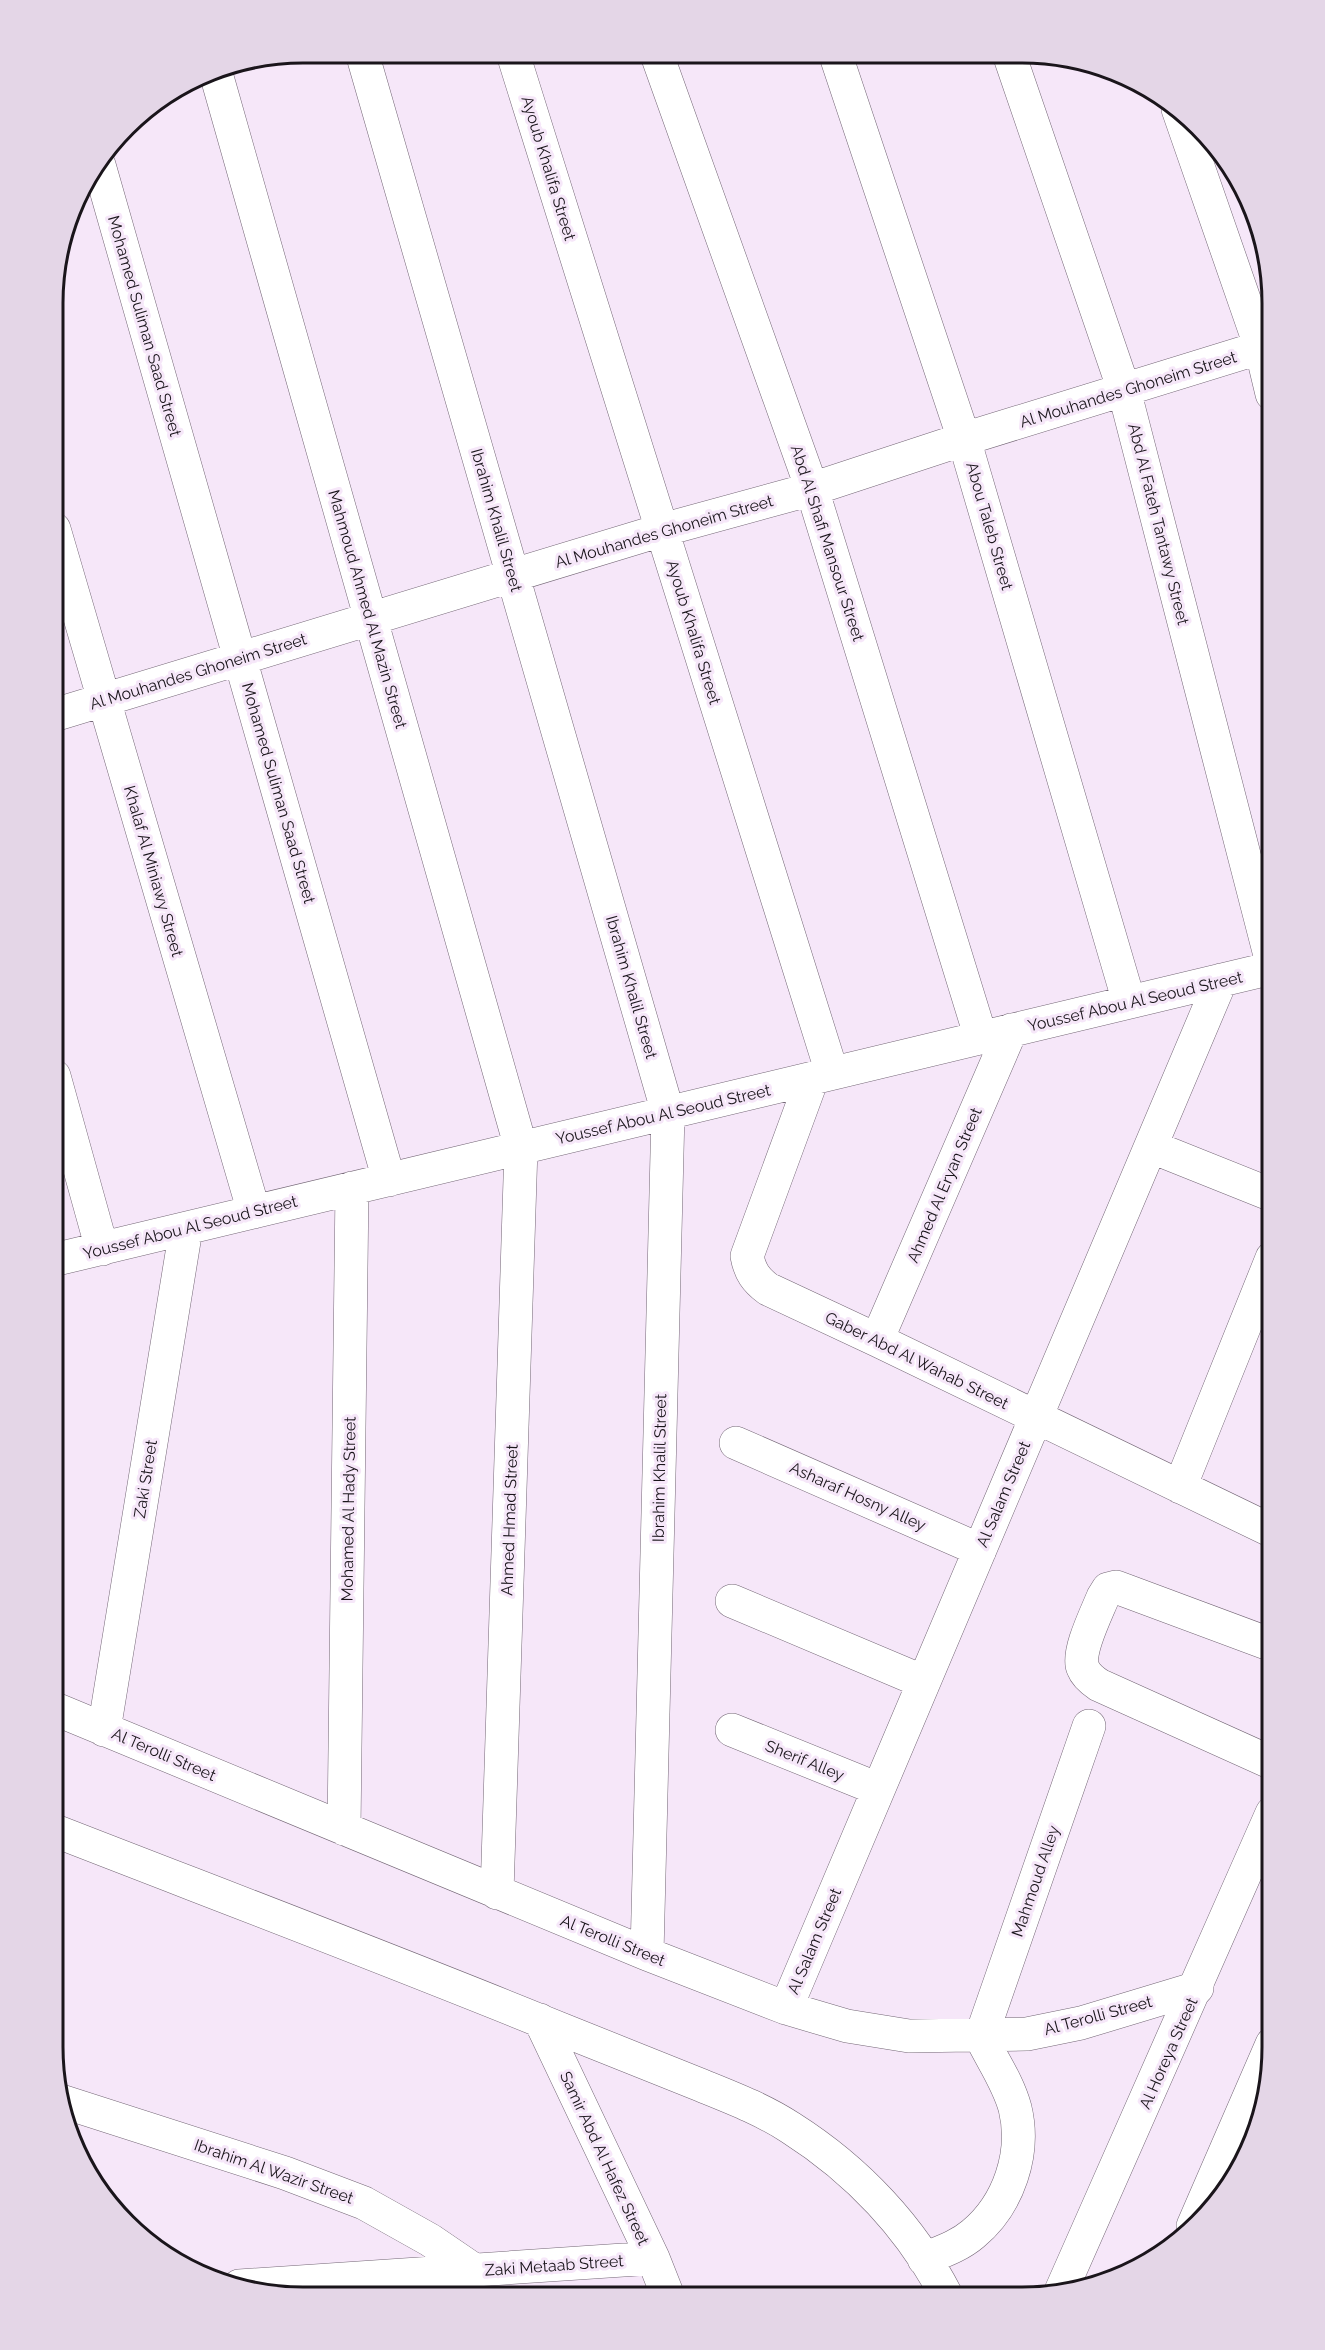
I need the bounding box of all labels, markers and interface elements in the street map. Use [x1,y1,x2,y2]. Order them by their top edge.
street label: Ayoub Khalifa Street [517,94,580,243]
street label: Mohamed Suliman Saad Street [104,213,185,439]
street label: Al Mouhandes Ghoneim Street [1017,347,1240,432]
street label: Abd Al Fateh Tantawy Street [1124,421,1193,628]
street label: Abd Al Shafi Mansour Street [787,443,868,644]
street label: Ibrahim Khalil Street [467,446,526,595]
street label: Abou Taleb Street [962,460,1017,593]
street label: Mahmoud Ahmed Al Mazin Street [324,488,411,731]
street label: Al Mouhandes Ghoneim Street [553,491,776,572]
street label: Ayoub Khalifa Street [662,558,725,707]
street label: Al Mouhandes Ghoneim Street [87,629,310,714]
street label: Mohamed Suliman Saad Street [238,680,319,906]
street label: Khalaf Al Miniawy Street [120,783,187,959]
street label: Ibrahim Khalil Street [602,913,661,1062]
street label: Youssef Abou Al Seoud Street [1026,967,1245,1035]
street label: Youssef Abou Al Seoud Street [554,1080,773,1148]
street label: Ahmed Al Eryan Street [903,1104,986,1266]
street label: Youssef Abou Al Seoud Street [81,1192,300,1263]
street label: Gaber Abd Al Wahab Street [822,1308,1012,1413]
street label: Ibrahim Khalil Street [649,1393,670,1542]
street label: Mohamed Al Hady Street [337,1416,360,1602]
street label: Zaki Street [130,1438,161,1520]
street label: Al Salam Street [973,1438,1035,1550]
street label: Ahmed Hmad Street [497,1443,522,1596]
street label: Asharaf Hosny Alley [787,1458,929,1535]
street label: Al Terolli Street [109,1724,219,1785]
street label: Sherif Alley [763,1736,847,1785]
street label: Mahmoud Alley [1008,1823,1064,1939]
street label: Al Salam Street [784,1885,846,1997]
street label: Al Terolli Street [558,1911,668,1970]
street label: Al Terolli Street [1042,1992,1155,2039]
street label: Al Horeya Street [1135,1994,1202,2112]
street label: Samir Abd Al Hafez Street [556,2068,653,2249]
street label: Ibrahim Al Wazir Street [192,2135,357,2208]
street label: Zaki Metaab Street [484,2251,625,2280]

